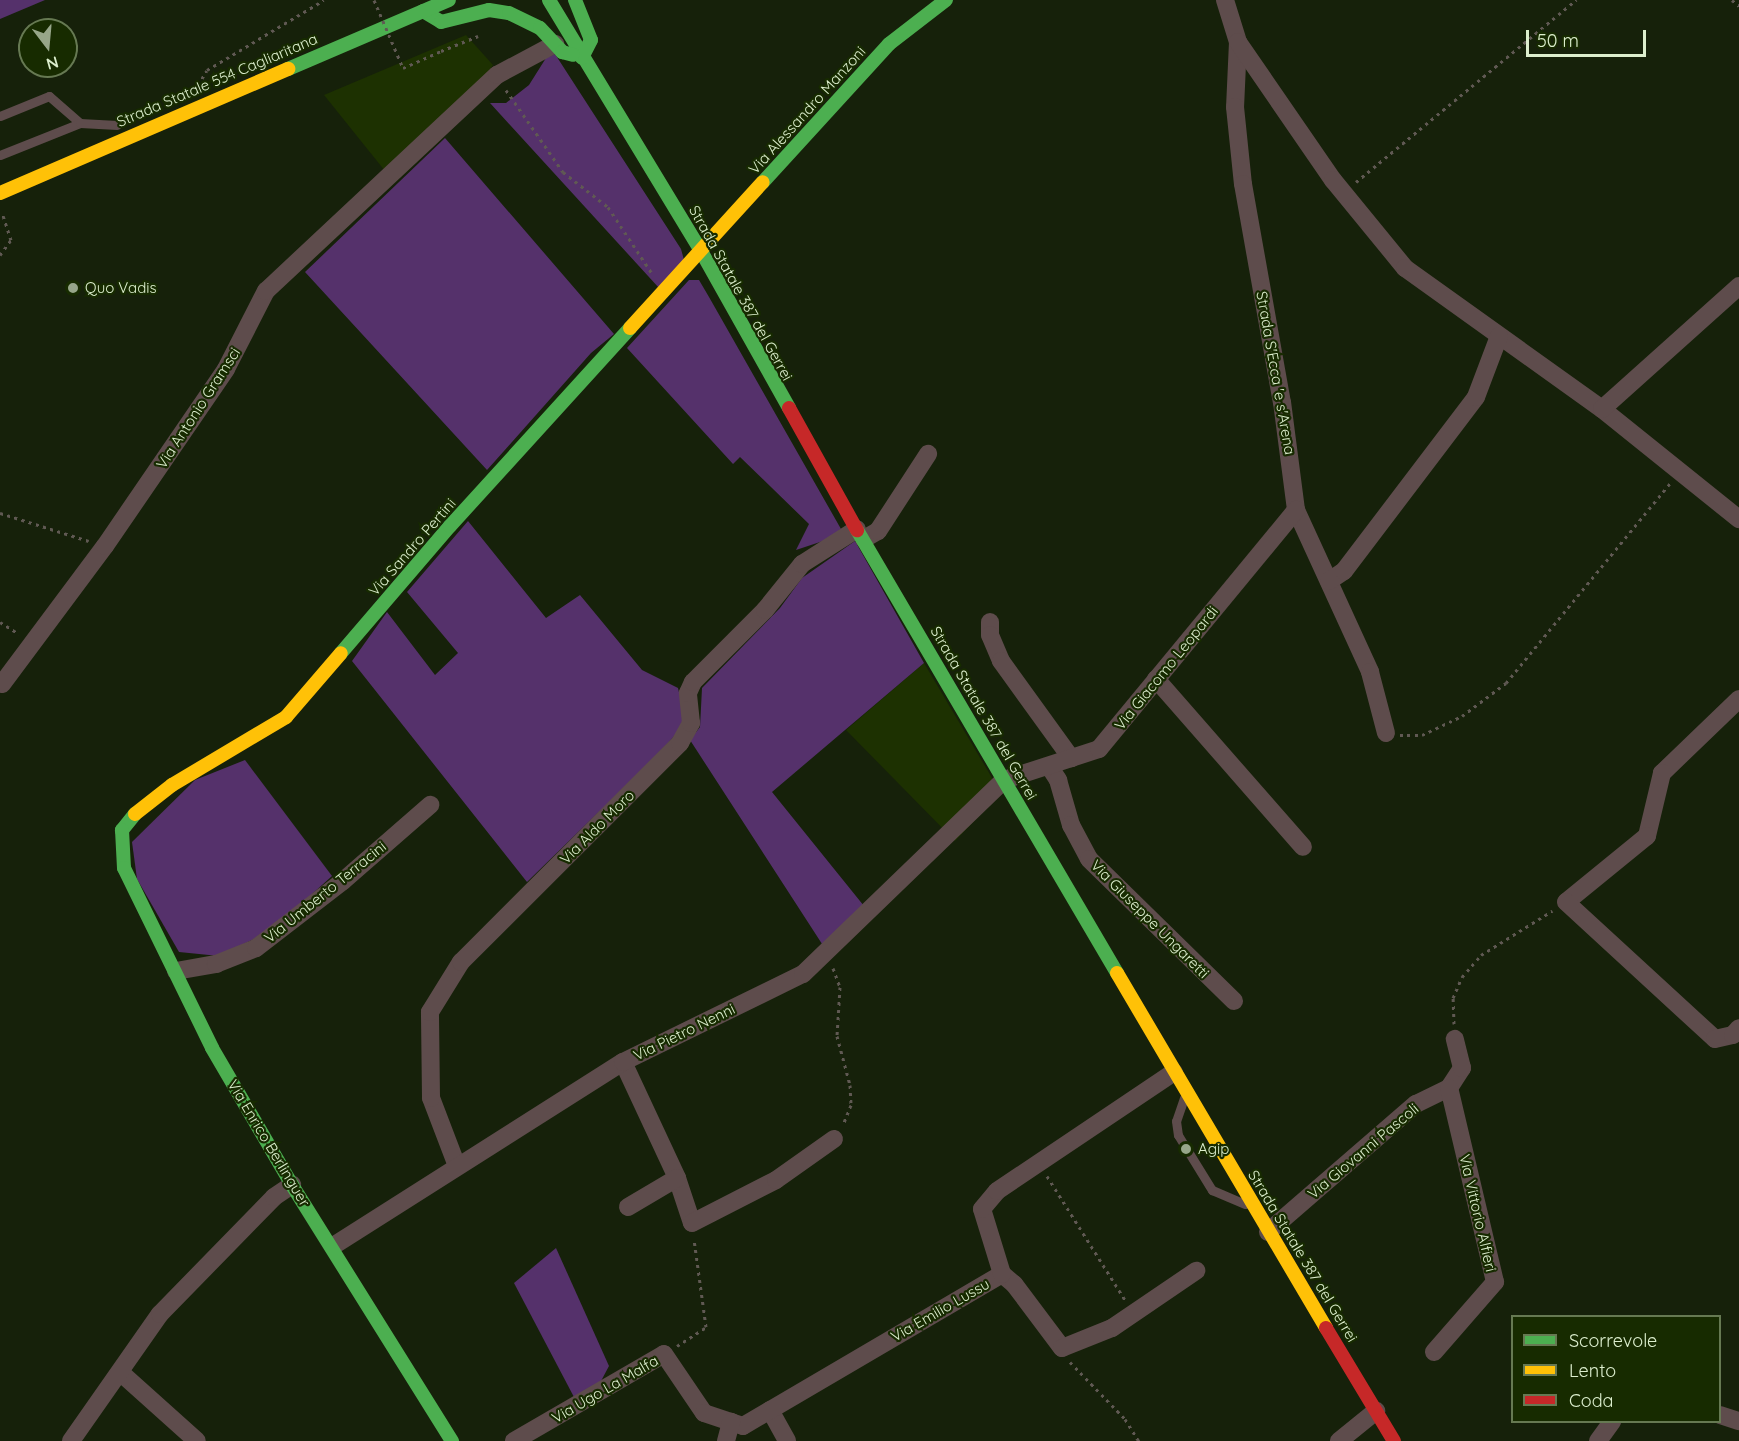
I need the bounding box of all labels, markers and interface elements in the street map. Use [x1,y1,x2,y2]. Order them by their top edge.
north arrow [18,18,78,78]
scale bar [1529,18,1649,56]
street label: Strada Statale 554 Cagliaritana [114,29,320,131]
text: 50 m [1537,29,1579,52]
street label: Via Alessandro Manzoni [745,42,869,178]
text: N [44,52,61,75]
street label: Strada Statale 387 del Gerrei [685,202,797,384]
place label: Quo Vadis [85,279,157,297]
marker: Quo Vadis [66,281,80,295]
street label: Strada S'Ecca 'e s'Arena [1253,290,1299,456]
street label: Via Antonio Gramsci [152,344,244,472]
street label: Via Sandro Pertini [365,495,459,599]
street label: Via Giacomo Leopardi [1110,602,1222,734]
street label: Strada Statale 387 del Gerrei [927,623,1041,803]
street label: Via Aldo Moro [556,786,638,868]
street label: Via Umberto Terracini [261,837,389,947]
street label: Via Giuseppe Ungaretti [1087,856,1213,982]
street label: Via Pietro Nenni [630,1000,738,1064]
street label: Via Enrico Berlinguer [224,1076,314,1210]
street label: Via Giovanni Pascoli [1304,1099,1422,1203]
place label: Agip [1198,1140,1229,1158]
marker: Agip [1179,1142,1193,1156]
street label: Via Vittorio Alfieri [1456,1152,1500,1274]
street label: Strada Statale 387 del Gerrei [1244,1167,1362,1345]
street label: Via Emilio Lussu [888,1275,992,1345]
legend [1511,1315,1721,1423]
text: Scorrevole [1569,1329,1657,1352]
street label: Via Ugo La Malfa [549,1351,661,1427]
text: Lento [1569,1359,1616,1382]
text: Coda [1569,1389,1613,1412]

